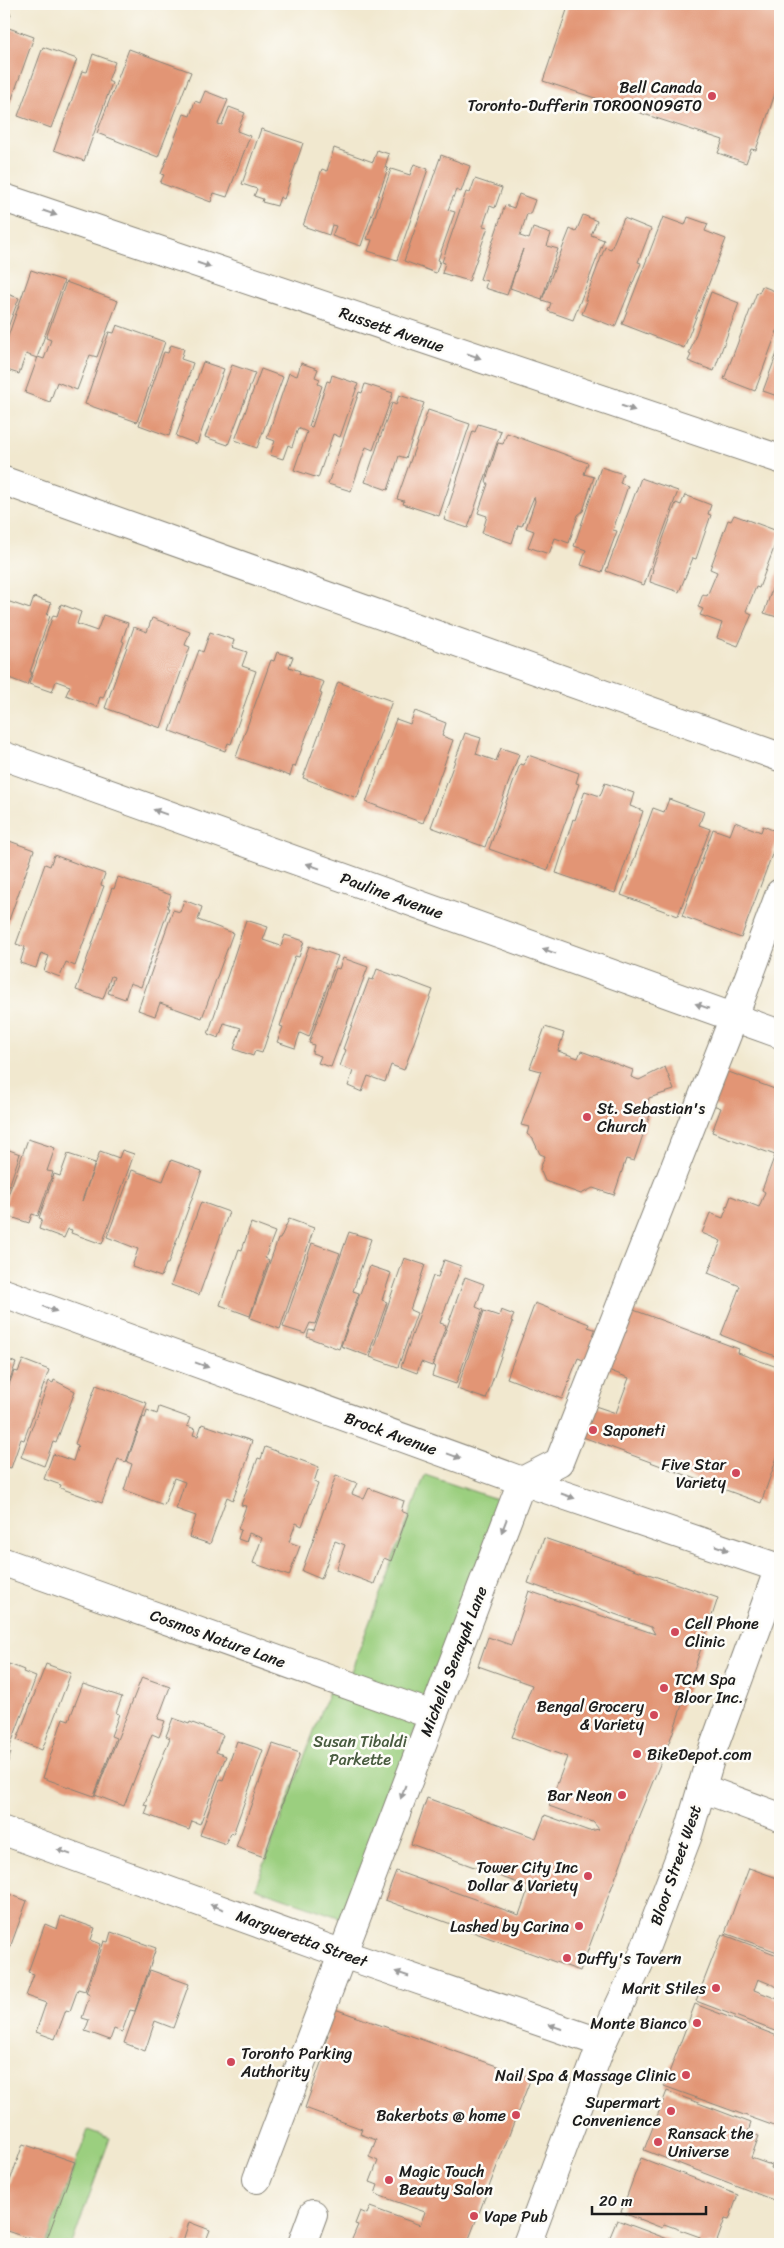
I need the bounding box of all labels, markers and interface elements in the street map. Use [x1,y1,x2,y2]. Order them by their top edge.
place label: Bell Canada Toronto-Dufferin TOROON09GT0 [468,73,702,120]
marker: Bell Canada Toronto-Dufferin TOROON09GT0 [706,90,718,102]
one-way arrow [43,209,58,217]
one-way arrow [197,261,212,269]
street label: Russett Avenue [335,298,448,361]
one-way arrow [467,352,482,360]
one-way arrow [621,404,636,412]
one-way arrow [152,808,167,816]
one-way arrow [306,862,321,869]
street label: Pauline Avenue [336,863,447,928]
one-way arrow [541,947,556,954]
one-way arrow [694,1002,709,1009]
place label: St. Sebastian's Church [597,1094,706,1141]
marker: St. Sebastian's Church [581,1111,593,1123]
one-way arrow [42,1306,57,1313]
one-way arrow [195,1362,210,1369]
street label: Brock Avenue [340,1403,441,1464]
place label: Saponeti [603,1416,665,1445]
marker: Saponeti [587,1424,599,1436]
place label: Five Star Variety [661,1450,727,1497]
one-way arrow [447,1452,462,1460]
marker: Five Star Variety [730,1467,742,1479]
one-way arrow [561,1493,576,1500]
one-way arrow [500,1519,508,1533]
one-way arrow [715,1545,730,1552]
street label: Michelle Senayah Lane [411,1582,495,1741]
street label: Cosmos Nature Lane [146,1600,290,1676]
place label: Cell Phone Clinic [685,1609,759,1656]
marker: Cell Phone Clinic [669,1626,681,1638]
place label: TCM Spa Bloor Inc. [674,1665,743,1712]
marker: TCM Spa Bloor Inc. [658,1682,670,1694]
place label: Bengal Grocery & Variety [537,1692,645,1739]
marker: Bengal Grocery & Variety [648,1709,660,1721]
park label: Susan Tibaldi Parkette [313,1727,407,1774]
place label: BikeDepot.com [647,1740,752,1769]
marker: BikeDepot.com [631,1748,643,1760]
place label: Bar Neon [547,1781,612,1810]
one-way arrow [399,1785,406,1800]
marker: Bar Neon [616,1789,628,1801]
street label: Bloor Street West [641,1801,710,1929]
one-way arrow [56,1848,71,1855]
place label: Tower City Inc Dollar & Variety [467,1853,579,1900]
marker: Tower City Inc Dollar & Variety [582,1870,594,1882]
street label: Margueretta Street [232,1901,372,1976]
one-way arrow [209,1903,224,1910]
place label: Lashed by Carina [450,1912,569,1941]
marker: Lashed by Carina [573,1920,585,1932]
place label: Duffy's Tavern [577,1944,682,1973]
marker: Duffy's Tavern [561,1952,573,1964]
one-way arrow [395,1970,410,1977]
place label: Marit Stiles [622,1974,707,2003]
marker: Marit Stiles [710,1982,722,1994]
place label: Monte Bianco [590,2009,687,2038]
marker: Monte Bianco [691,2017,703,2029]
one-way arrow [548,2023,563,2031]
place label: Toronto Parking Authority [240,2039,352,2086]
marker: Toronto Parking Authority [225,2056,237,2068]
place label: Nail Spa & Massage Clinic [495,2061,676,2090]
marker: Nail Spa & Massage Clinic [680,2069,692,2081]
place label: Supermart Convenience [572,2088,661,2135]
place label: Bakerbots @ home [376,2101,506,2130]
marker: Supermart Convenience [665,2105,677,2117]
marker: Bakerbots @ home [510,2109,522,2121]
place label: Ransack the Universe [668,2119,754,2166]
marker: Ransack the Universe [652,2136,664,2148]
place label: Magic Touch Beauty Salon [399,2157,493,2204]
marker: Magic Touch Beauty Salon [383,2174,395,2186]
scale bar [592,2183,705,2215]
text: 20 m [599,2188,633,2214]
place label: Vape Pub [484,2202,548,2231]
marker: Vape Pub [468,2210,480,2222]

